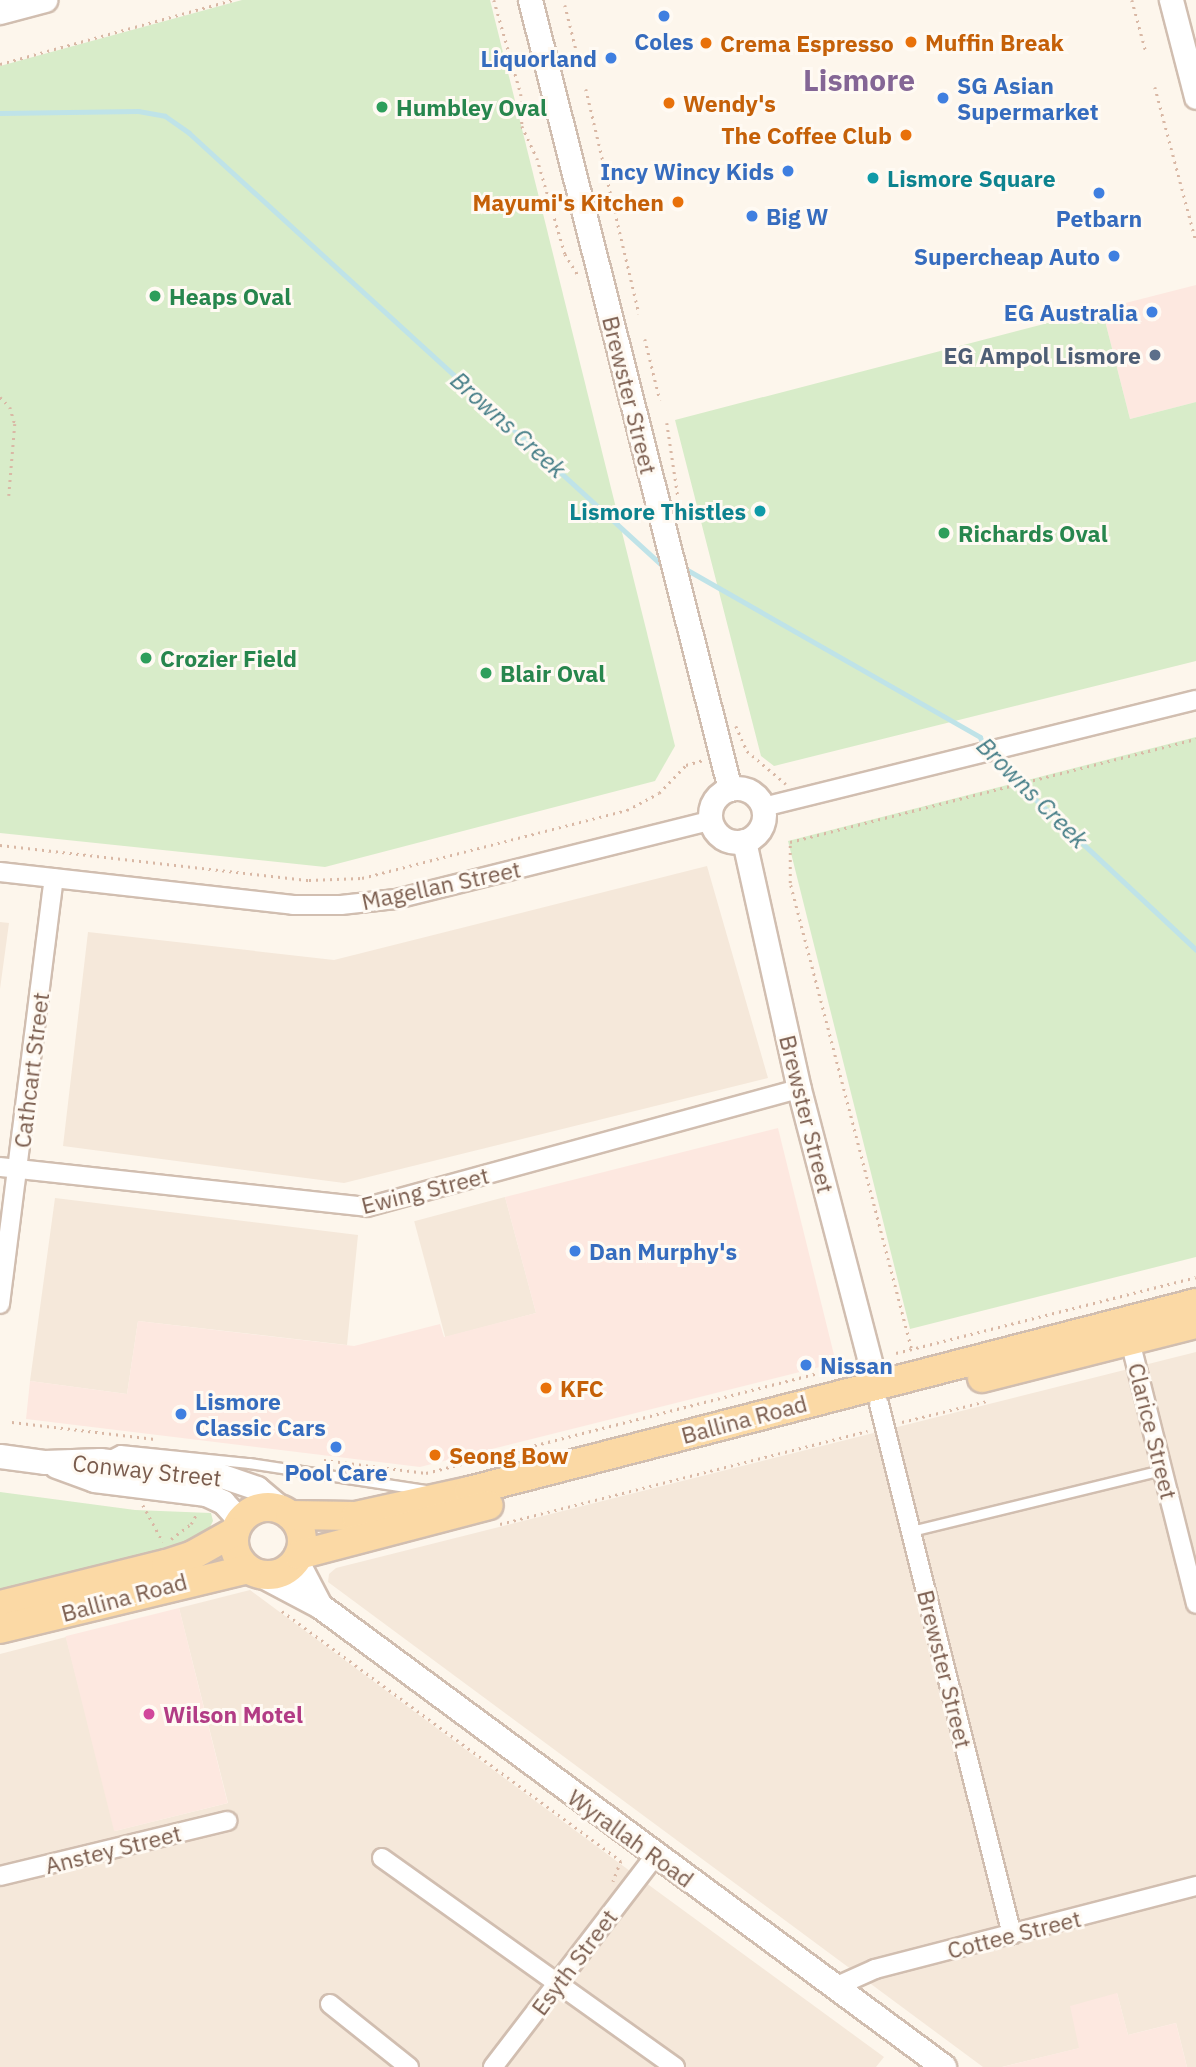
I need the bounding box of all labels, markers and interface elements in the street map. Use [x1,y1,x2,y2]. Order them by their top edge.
marker: Coles [656,8,672,24]
place label: Coles [634,27,694,55]
place label: Muffin Break [925,28,1064,56]
place label: Crema Espresso [720,29,894,57]
marker: Muffin Break [903,34,919,50]
marker: Crema Espresso [698,35,714,51]
place label: Liquorland [481,44,597,72]
marker: Liquorland [603,50,619,66]
district label: Lismore [803,62,915,98]
place label: SG Asian Supermarket [957,71,1099,125]
place label: Wendy's [683,89,776,117]
marker: SG Asian Supermarket [935,90,951,106]
place label: Humbley Oval [396,93,547,121]
marker: Wendy's [661,95,677,111]
marker: Humbley Oval [374,99,390,115]
place label: The Coffee Club [721,121,892,149]
marker: The Coffee Club [898,127,914,143]
place label: Incy Wincy Kids [600,157,774,185]
marker: Incy Wincy Kids [780,163,796,179]
place label: Lismore Square [887,164,1056,192]
marker: Lismore Square [865,170,881,186]
marker: Petbarn [1091,185,1107,201]
place label: Mayumi's Kitchen [472,188,664,216]
marker: Mayumi's Kitchen [670,194,686,210]
place label: Big W [766,202,828,230]
place label: Petbarn [1056,204,1142,232]
marker: Big W [744,208,760,224]
place label: Supercheap Auto [914,242,1100,270]
marker: Supercheap Auto [1106,248,1122,264]
place label: Heaps Oval [169,282,291,310]
marker: Heaps Oval [147,288,163,304]
place label: EG Australia [1004,298,1138,326]
marker: EG Australia [1144,304,1160,320]
street label: Brewster Street [597,313,663,477]
place label: EG Ampol Lismore [943,341,1141,369]
marker: EG Ampol Lismore [1147,347,1163,363]
water label: Browns Creek [445,366,571,484]
place label: Lismore Thistles [569,497,746,525]
marker: Lismore Thistles [752,503,768,519]
place label: Richards Oval [958,519,1108,547]
marker: Richards Oval [936,525,952,541]
place label: Crozier Field [160,644,297,672]
marker: Crozier Field [138,650,154,666]
place label: Blair Oval [500,659,605,687]
marker: Blair Oval [478,665,494,681]
water label: Browns Creek [971,732,1093,854]
street label: Magellan Street [359,855,523,915]
street label: Cathcart Street [8,991,54,1149]
street label: Brewster Street [774,1032,840,1196]
street label: Ewing Street [358,1161,492,1219]
place label: Dan Murphy's [589,1237,737,1265]
marker: Dan Murphy's [567,1243,583,1259]
place label: Nissan [820,1351,893,1379]
marker: Nissan [798,1357,814,1373]
street label: Clarice Street [1123,1360,1183,1502]
place label: KFC [560,1374,604,1402]
marker: KFC [538,1380,554,1396]
place label: Lismore Classic Cars [195,1387,326,1441]
street label: Ballina Road [678,1389,810,1449]
marker: Lismore Classic Cars [173,1406,189,1422]
marker: Pool Care [328,1439,344,1455]
place label: Seong Bow [449,1441,569,1469]
marker: Seong Bow [427,1447,443,1463]
street label: Conway Street [71,1448,223,1492]
place label: Pool Care [284,1458,388,1486]
street label: Ballina Road [58,1567,190,1627]
street label: Brewster Street [912,1587,978,1751]
place label: Wilson Motel [163,1700,303,1728]
marker: Wilson Motel [141,1706,157,1722]
street label: Wyrallah Road [563,1783,699,1893]
street label: Anstey Street [42,1819,184,1879]
street label: Esyth Street [525,1904,623,2020]
street label: Cottee Street [944,1904,1084,1964]

